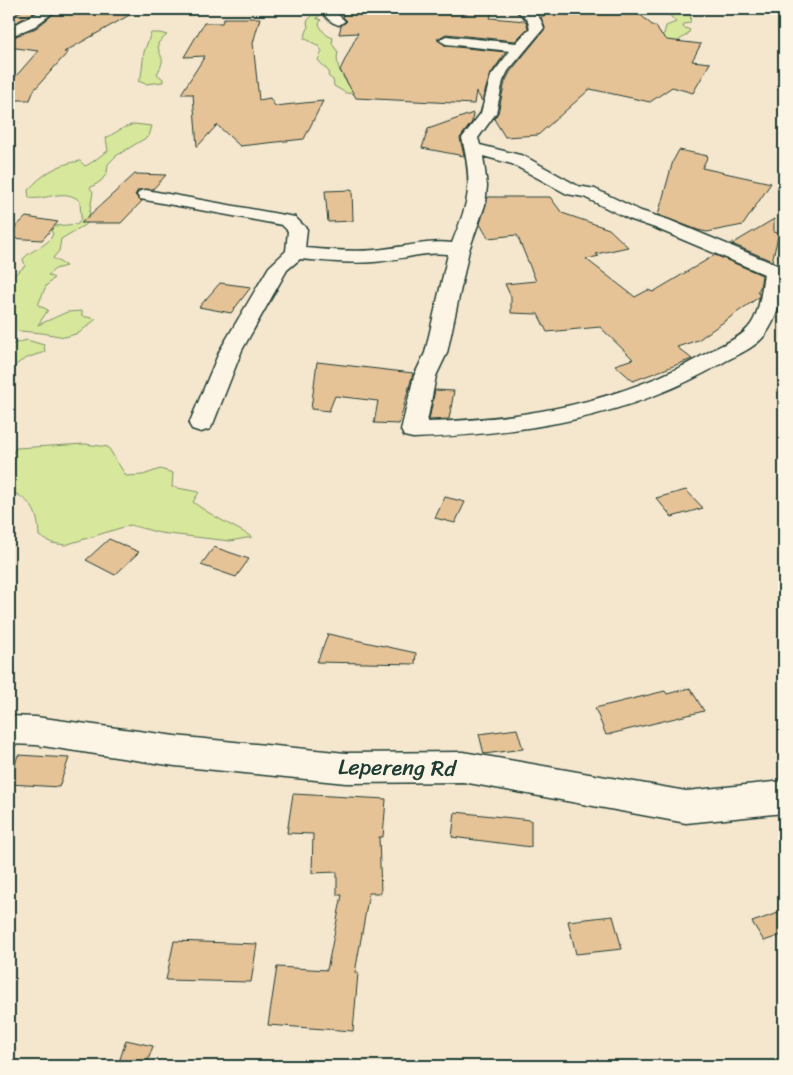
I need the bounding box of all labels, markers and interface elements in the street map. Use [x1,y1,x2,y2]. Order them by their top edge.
street label: Lepereng Rd [338,747,458,788]

